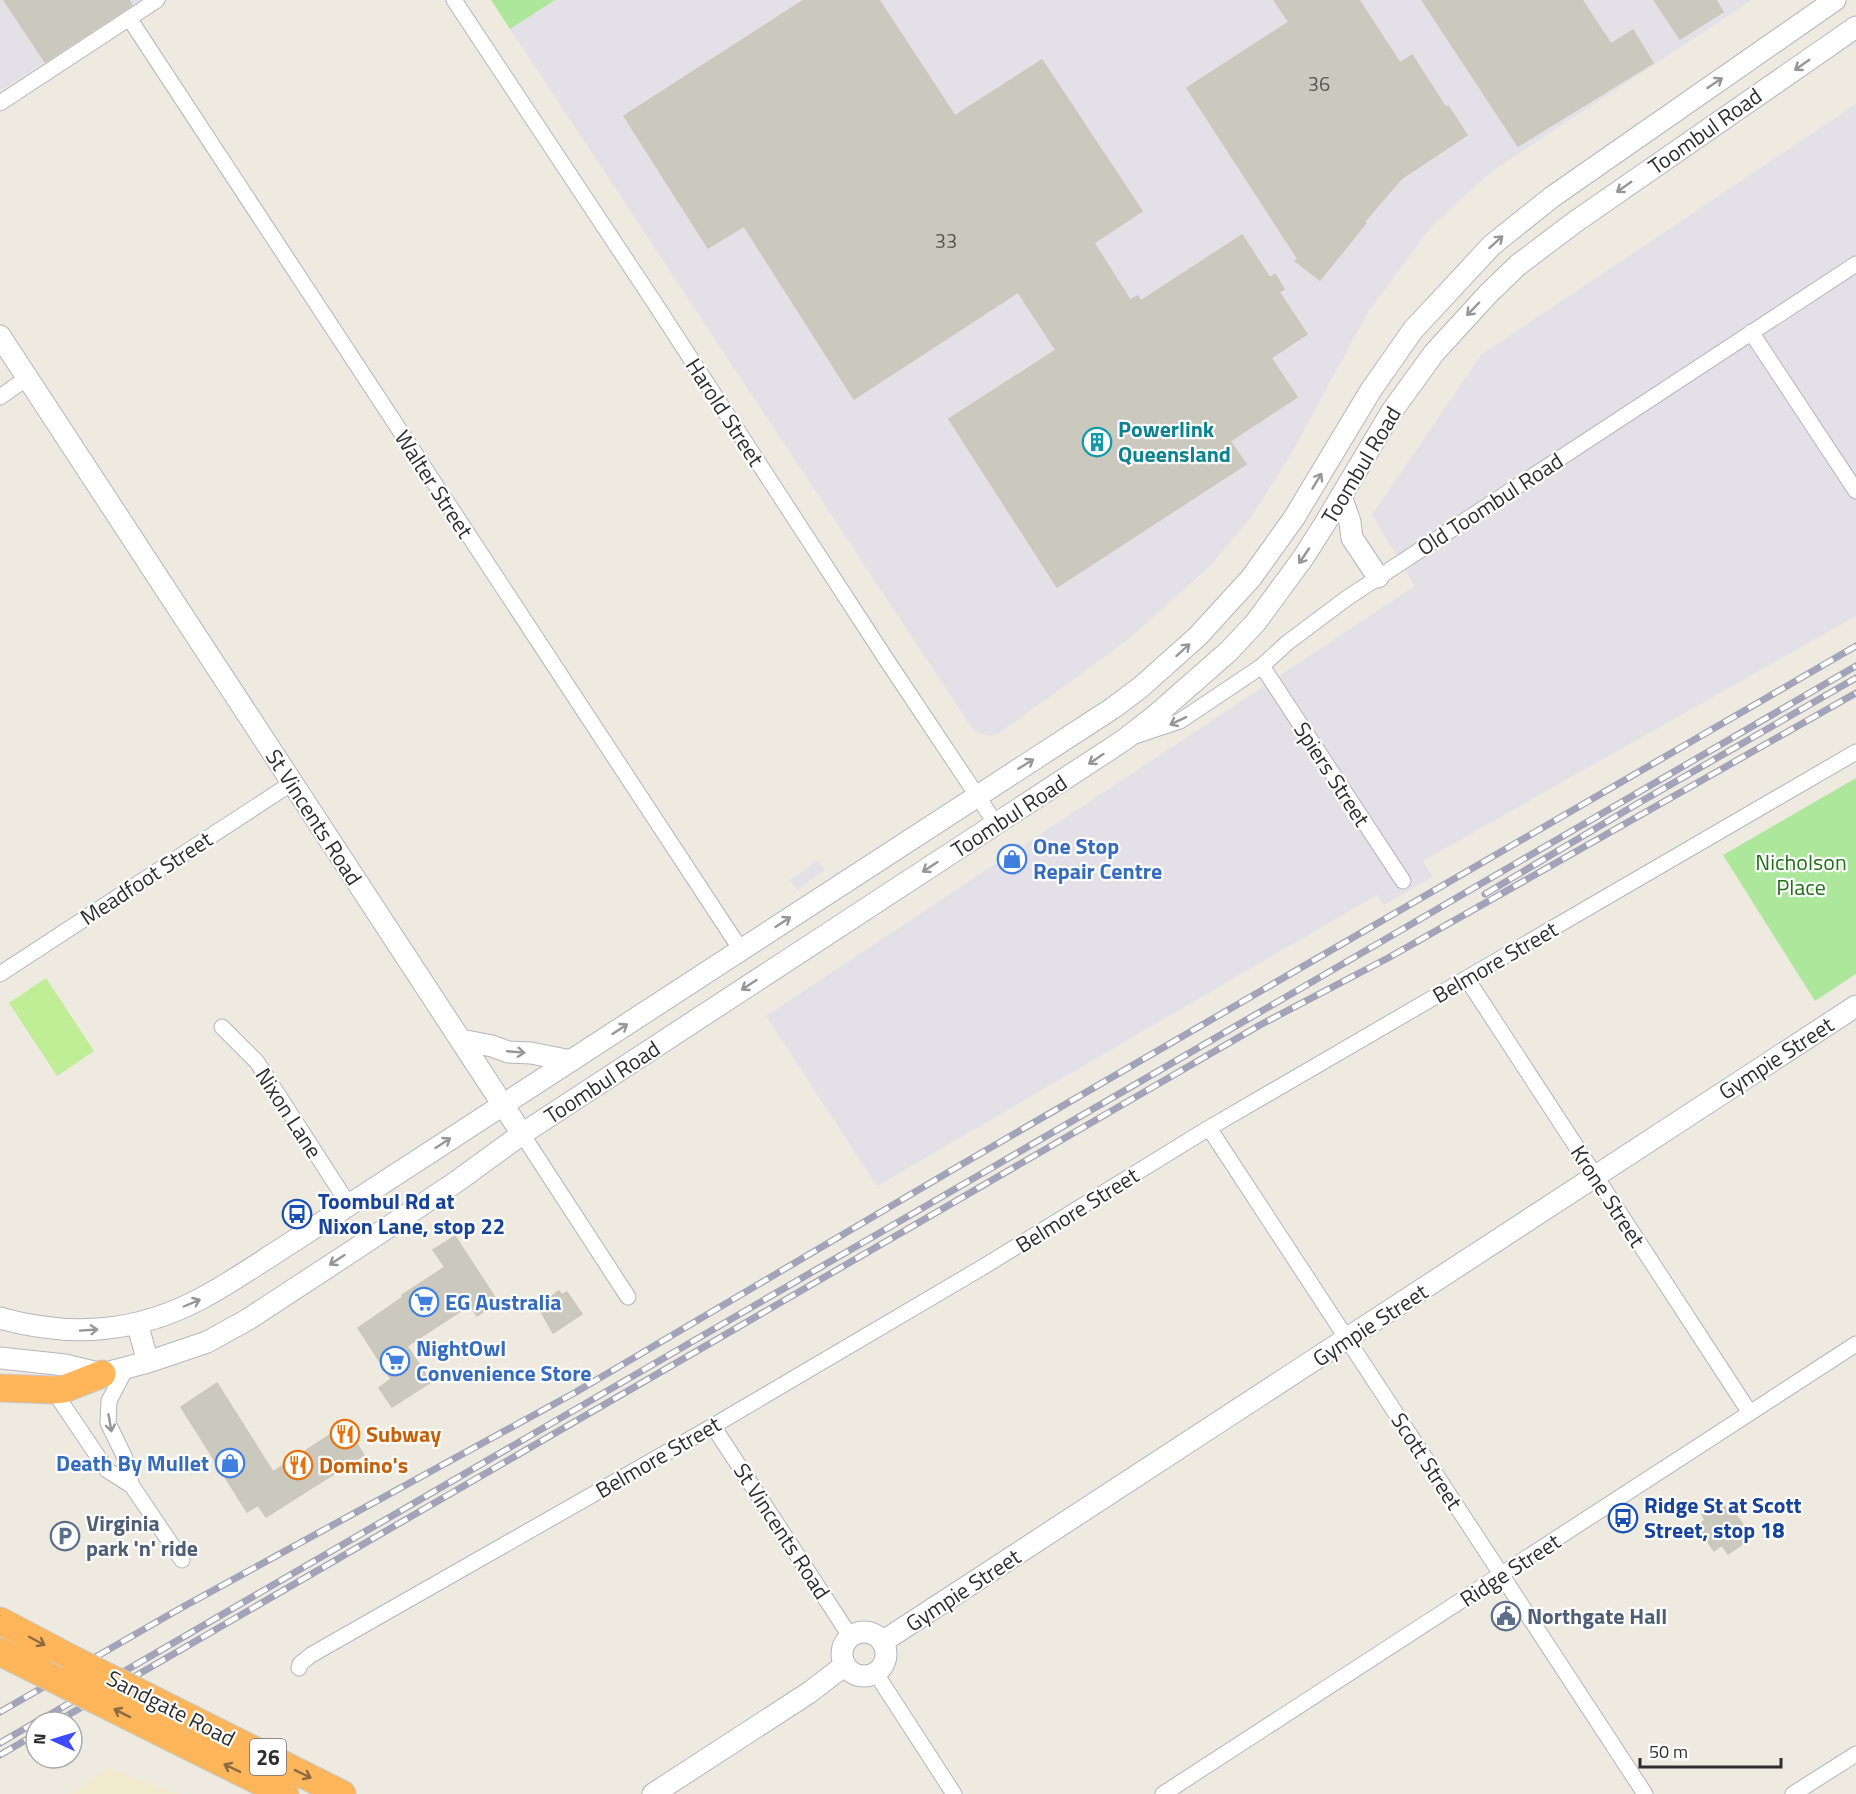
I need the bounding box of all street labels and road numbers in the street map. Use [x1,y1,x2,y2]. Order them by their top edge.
street label: Toombul Road [1641,79,1769,183]
street label: Harold Street [677,351,773,473]
street label: Toombul Road [1312,400,1410,530]
street label: Walter Street [386,423,482,545]
street label: Old Toombul Road [1410,444,1570,564]
street label: Spiers Street [1285,715,1379,833]
street label: St Vincents Road [257,742,371,892]
street label: Toombul Road [944,766,1074,866]
street label: Meadfoot Street [73,822,219,934]
street label: Belmore Street [1426,912,1564,1012]
street label: Gympie Street [1712,1008,1841,1108]
street label: Toombul Road [537,1032,667,1132]
street label: Nixon Lane [247,1061,331,1165]
street label: Krone Street [1562,1138,1654,1254]
street label: Belmore Street [1009,1158,1146,1261]
street label: Gympie Street [1306,1275,1435,1375]
street label: Scott Street [1383,1406,1471,1517]
street label: Belmore Street [589,1407,727,1507]
street label: St Vincents Road [725,1456,839,1606]
street label: Ridge Street [1453,1525,1567,1615]
street label: Gympie Street [899,1540,1028,1640]
street label: Sandgate Road [101,1661,241,1755]
road number: 26 [250,1739,286,1775]

